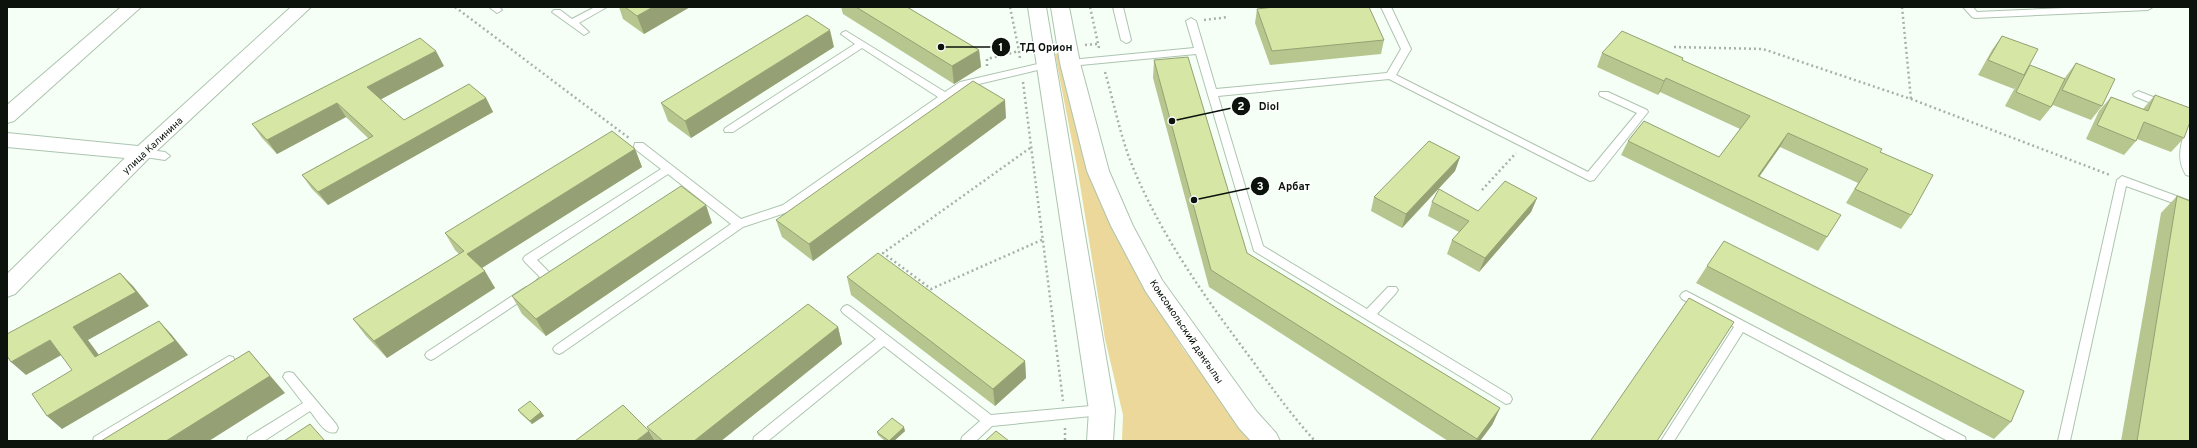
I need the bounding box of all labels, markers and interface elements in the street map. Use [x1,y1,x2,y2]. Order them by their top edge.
callout: ТД Орион [991,36,1080,59]
text: 1 [999,40,1003,56]
text: ТД Орион [1020,41,1072,55]
callout: Diol [1231,94,1287,117]
text: 2 [1237,99,1245,115]
text: Diol [1259,100,1279,114]
street label: улица Калинина [120,115,186,178]
callout: Арбат [1250,174,1318,197]
text: 3 [1256,179,1264,195]
text: Арбат [1278,180,1310,194]
street label: Комсомольский даңғылы [1146,277,1225,386]

